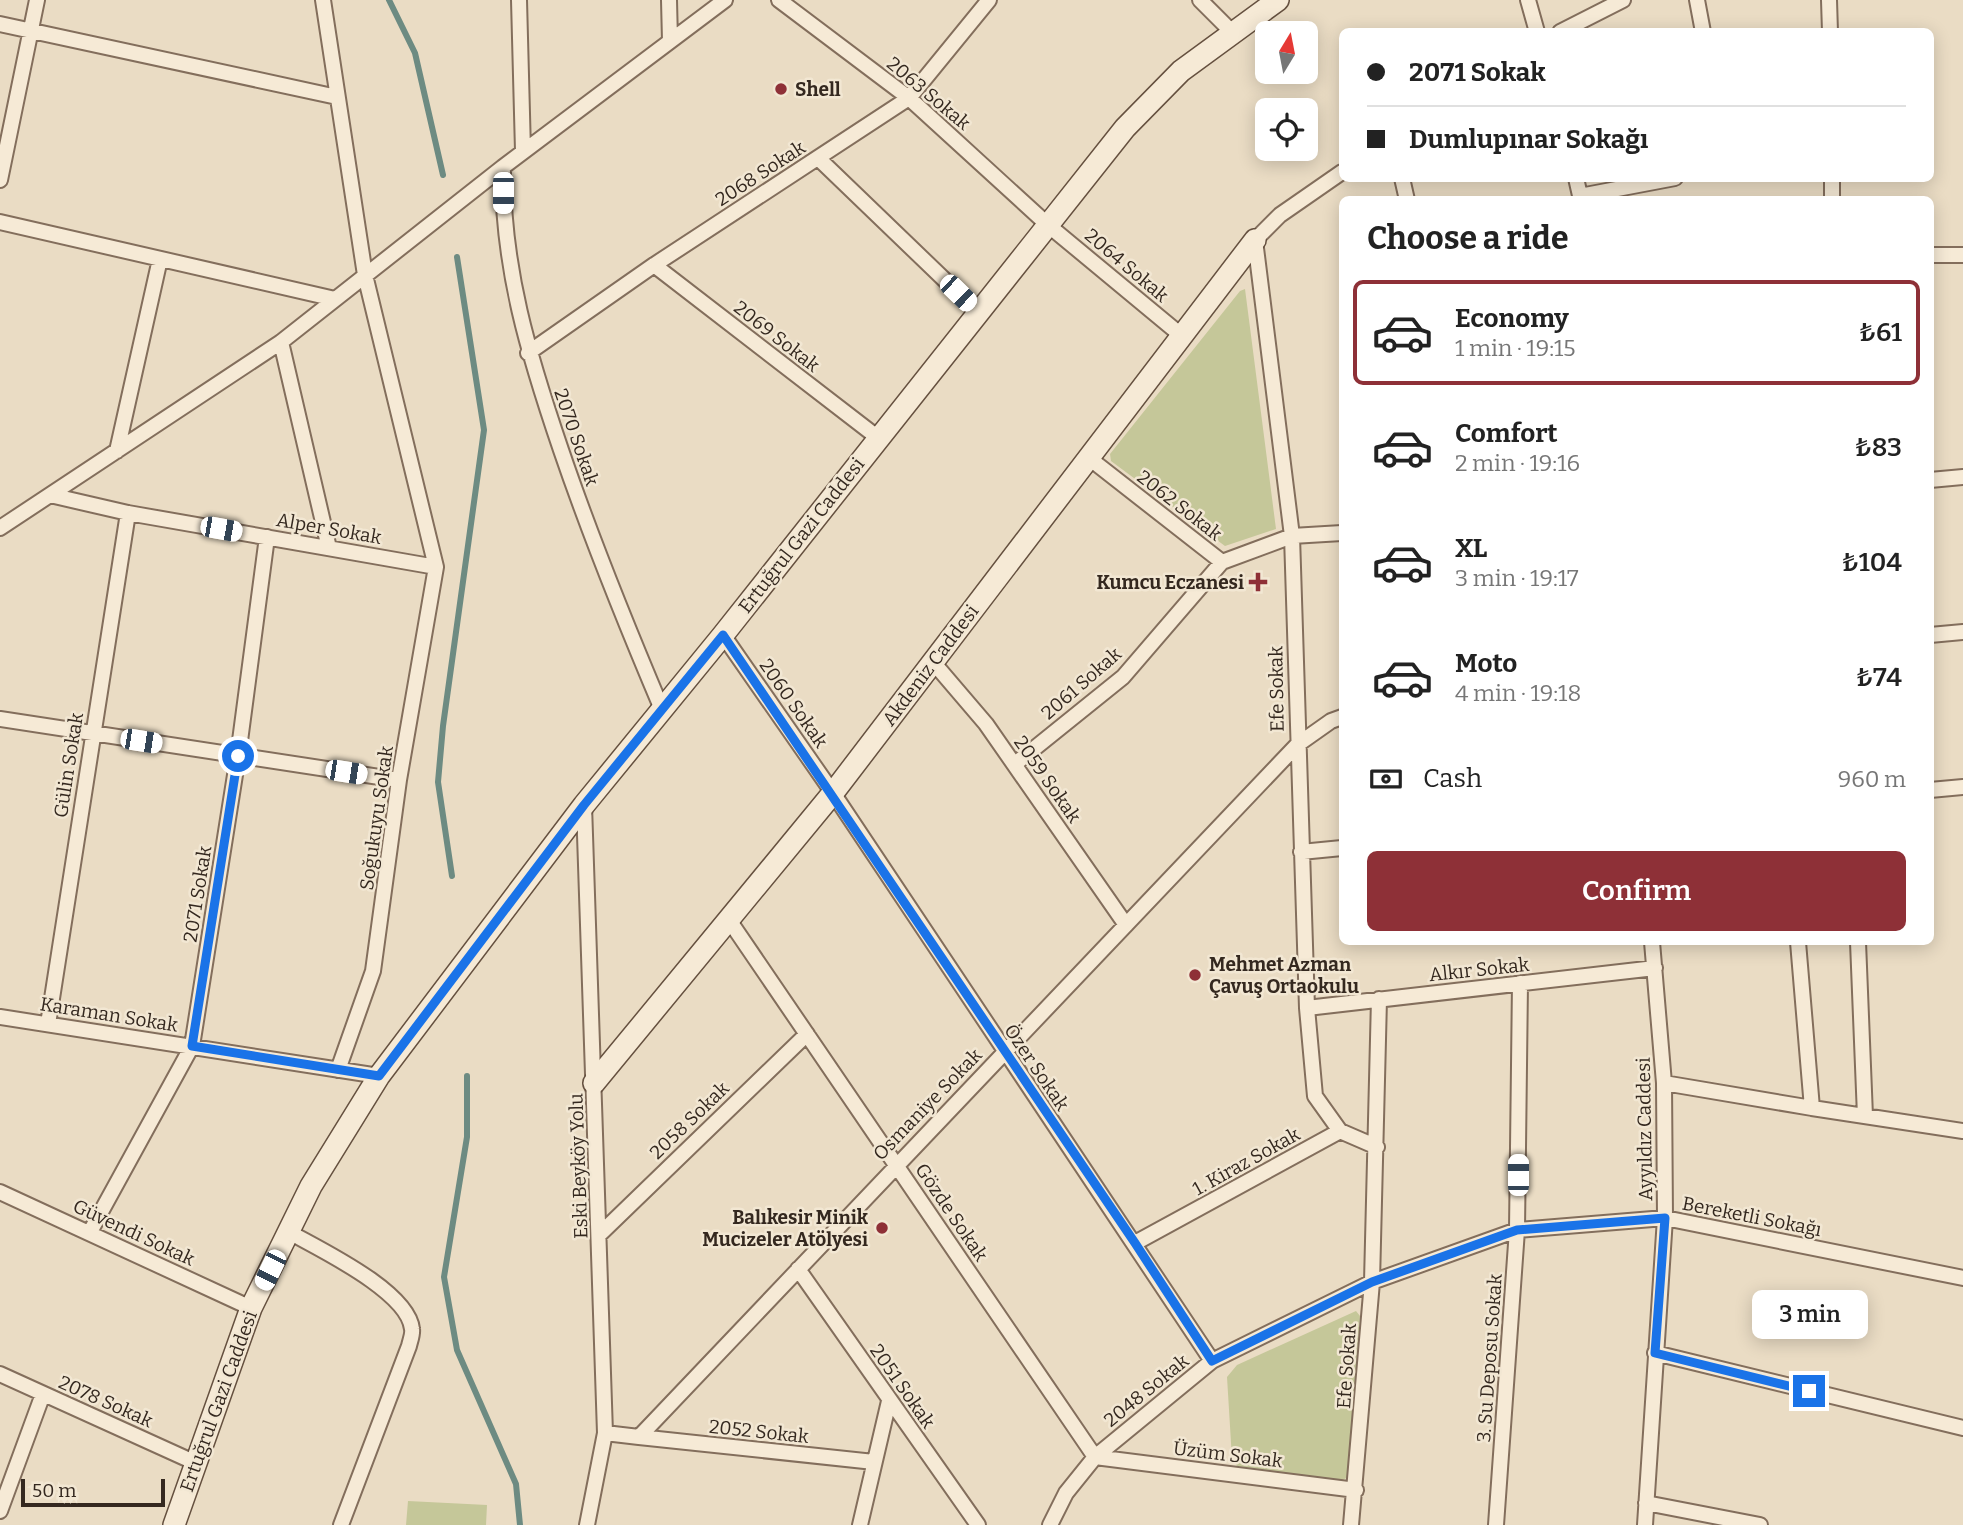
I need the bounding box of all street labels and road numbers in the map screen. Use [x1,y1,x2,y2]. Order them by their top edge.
street label: 2063 Sokak [882,52,975,135]
street label: 2068 Sokak [711,136,810,211]
street label: 2064 Sokak [1080,224,1173,307]
street label: 2069 Sokak [729,296,824,377]
street label: 2070 Sokak [549,386,604,489]
street label: Ertuğrul Gazi Caddesi [734,453,869,618]
street label: 2062 Sokak [1133,465,1227,546]
street label: Alper Sokak [275,508,383,549]
street label: Akdeniz Caddesi [877,600,984,730]
street label: 2061 Sokak [1037,642,1126,724]
street label: Efe Sokak [1264,646,1289,732]
street label: 2060 Sokak [755,654,833,752]
street label: Gülin Sokak [49,711,88,819]
street label: 2059 Sokak [1009,731,1086,827]
street label: Soğukuyu Sokak [355,744,398,892]
street label: 2071 Sokak [179,844,216,944]
street label: Alkır Sokak [1428,953,1530,986]
street label: Karaman Sokak [38,992,180,1037]
street label: Özer Sokak [999,1020,1074,1115]
street label: Osmaniye Sokak [868,1044,987,1165]
street label: Ayyıldız Caddesi [1632,1057,1657,1201]
street label: 2058 Sokak [645,1077,734,1164]
street label: Eski Beyköy Yolu [564,1093,593,1239]
street label: 1. Kiraz Sokak [1189,1122,1304,1200]
street label: Gözde Sokak [910,1159,993,1266]
street label: Bereketli Sokağı [1680,1192,1824,1241]
street label: Güvendi Sokak [69,1194,198,1271]
street label: 3. Su Deposu Sokak [1472,1273,1507,1443]
street label: Ertuğrul Gazi Caddesi [175,1307,262,1495]
street label: Efe Sokak [1332,1322,1361,1410]
street label: 2051 Sokak [865,1340,940,1433]
street label: 2048 Sokak [1099,1349,1193,1432]
street label: 2078 Sokak [55,1371,157,1432]
street label: 2052 Sokak [708,1415,810,1448]
street label: Üzüm Sokak [1172,1436,1284,1473]

